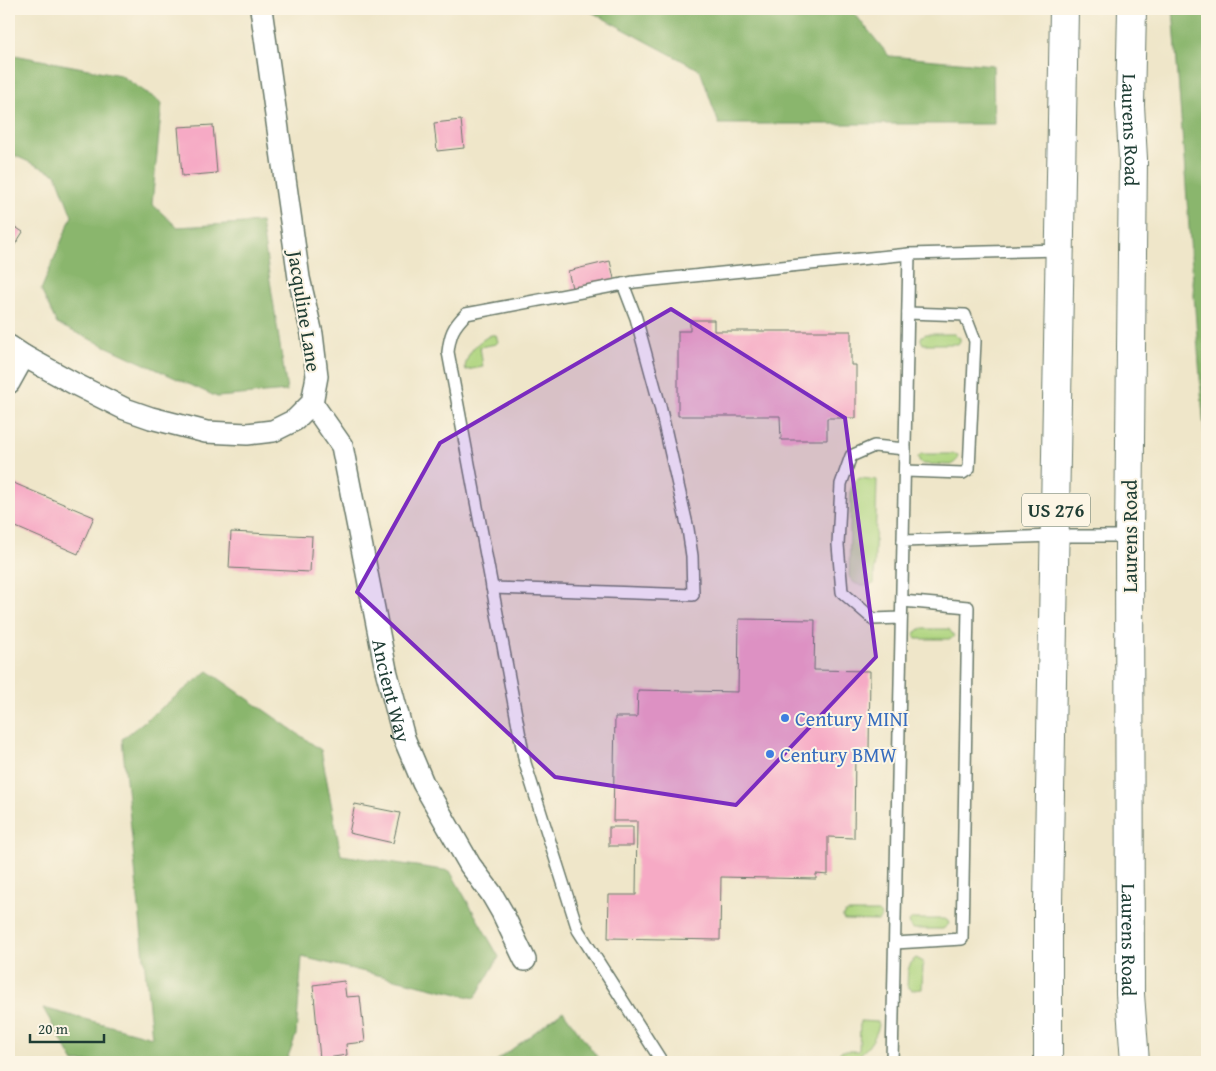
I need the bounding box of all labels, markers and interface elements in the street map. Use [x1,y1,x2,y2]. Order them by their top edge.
street label: Laurens Road [1115,73,1148,187]
street label: Jacquline Lane [281,246,329,374]
street label: Laurens Road [1115,479,1144,592]
road number: US 276 [1022,494,1090,526]
street label: Ancient Way [366,636,419,745]
place label: Century MINI [795,704,909,733]
marker: Century MINI [779,712,791,724]
place label: Century BMW [780,740,897,769]
marker: Century BMW [764,748,776,760]
street label: Laurens Road [1115,883,1145,997]
scale bar [30,1011,104,1043]
text: 20 m [38,1018,69,1039]

